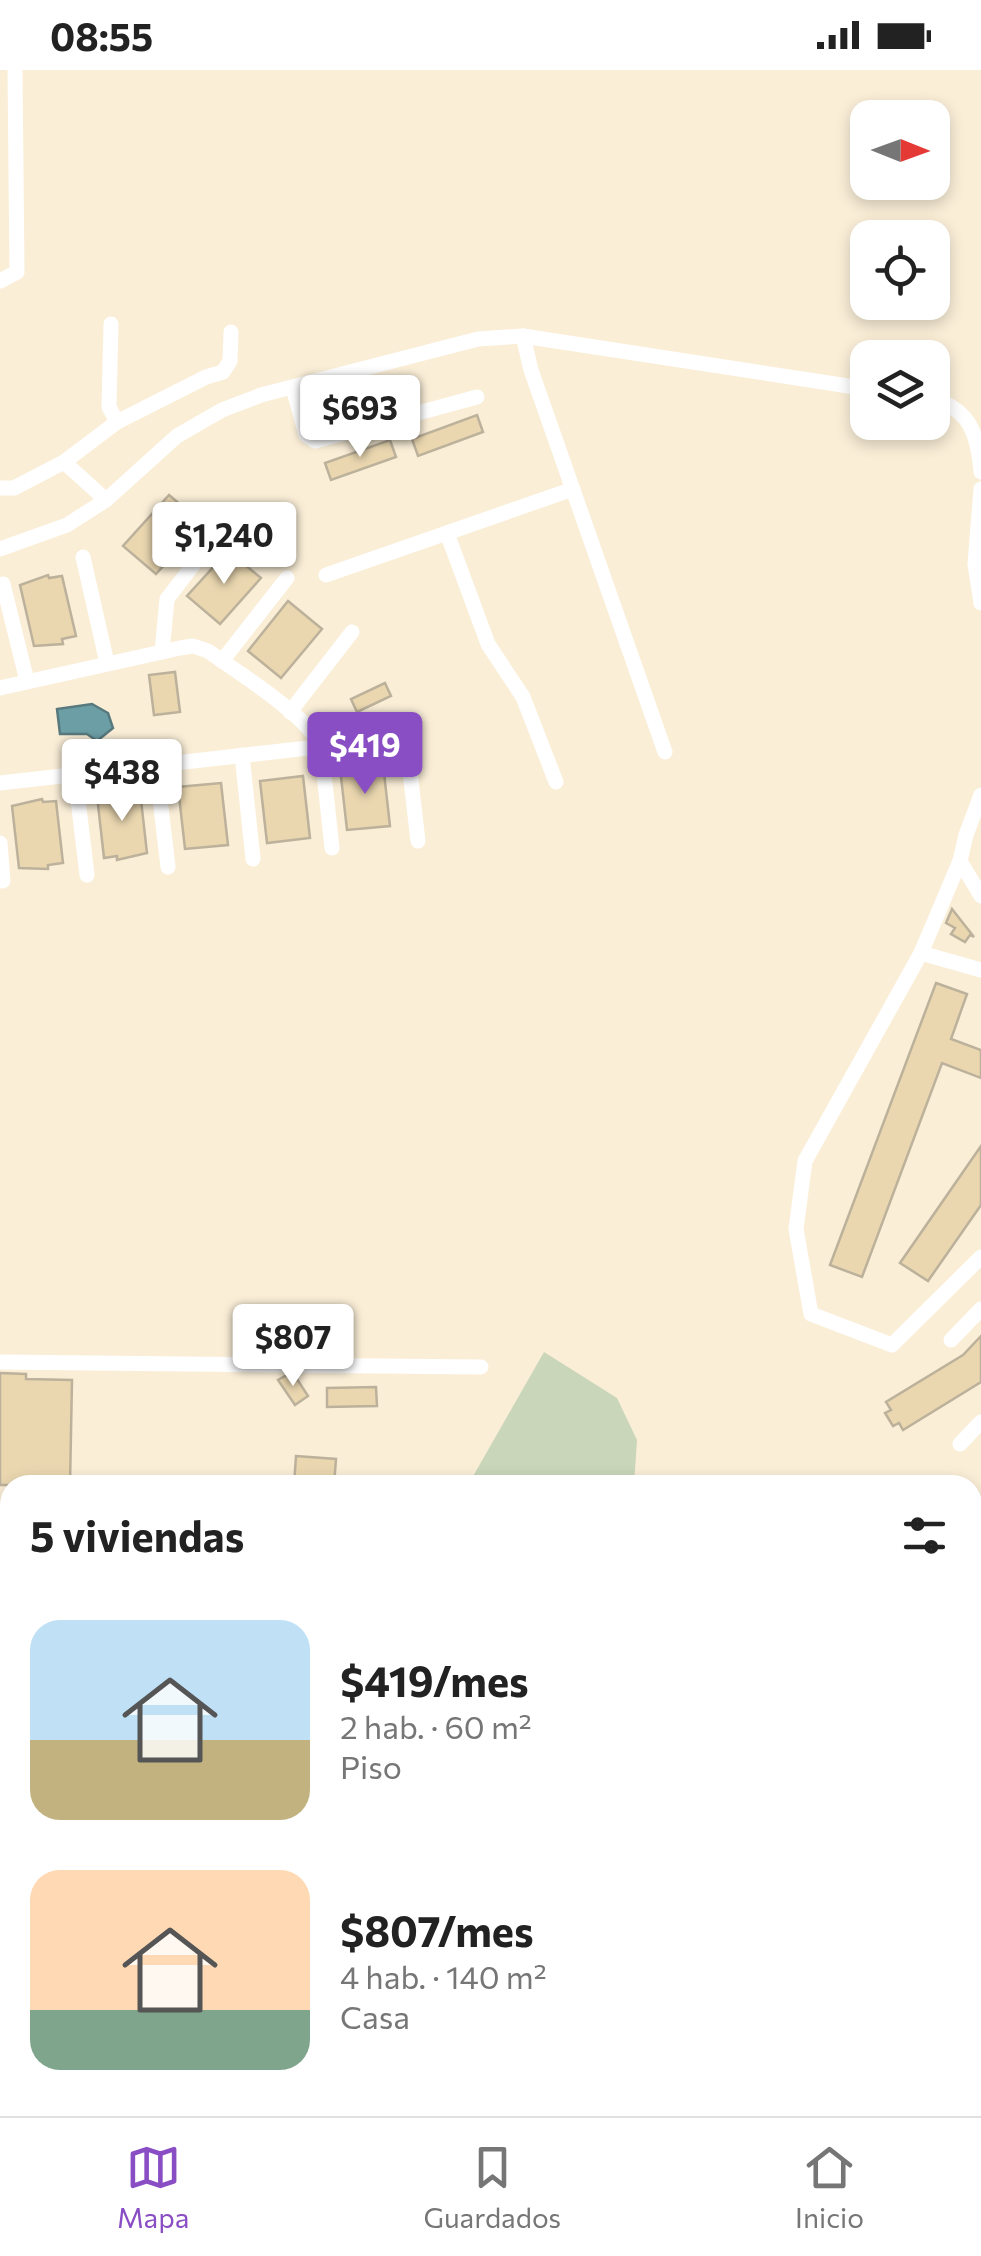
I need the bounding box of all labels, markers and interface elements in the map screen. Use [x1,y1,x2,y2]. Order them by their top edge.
text: 08:55 [50,12,153,59]
north arrow [850,100,950,200]
map controls [850,100,950,440]
button: locate [850,220,950,320]
button: layers [850,340,950,440]
pin: $693 [301,375,419,460]
text: $693 [322,387,398,427]
pin: $1,240 [143,502,305,587]
text: $1,240 [174,514,274,554]
pin: $419 [306,712,424,797]
text: $419 [329,724,401,764]
pin: $438 [63,739,181,824]
text: $438 [84,751,160,791]
pin: $807 [234,1304,352,1389]
text: $807 [255,1316,331,1356]
icon: filters [897,1508,952,1563]
text: 5 viviendas [30,1509,244,1561]
text: $419/mes [340,1654,529,1706]
icon: home [110,1660,230,1780]
text: 2 hab. · 60 m² [340,1706,532,1746]
text: Piso [340,1746,402,1786]
text: $807/mes [340,1904,533,1956]
icon: home [110,1910,230,2030]
text: 4 hab. · 140 m² [340,1956,547,1996]
text: Casa [340,1996,410,2036]
tab: Mapa [117,2140,189,2234]
tab: Guardados [423,2140,561,2234]
tab: Inicio [795,2140,864,2234]

